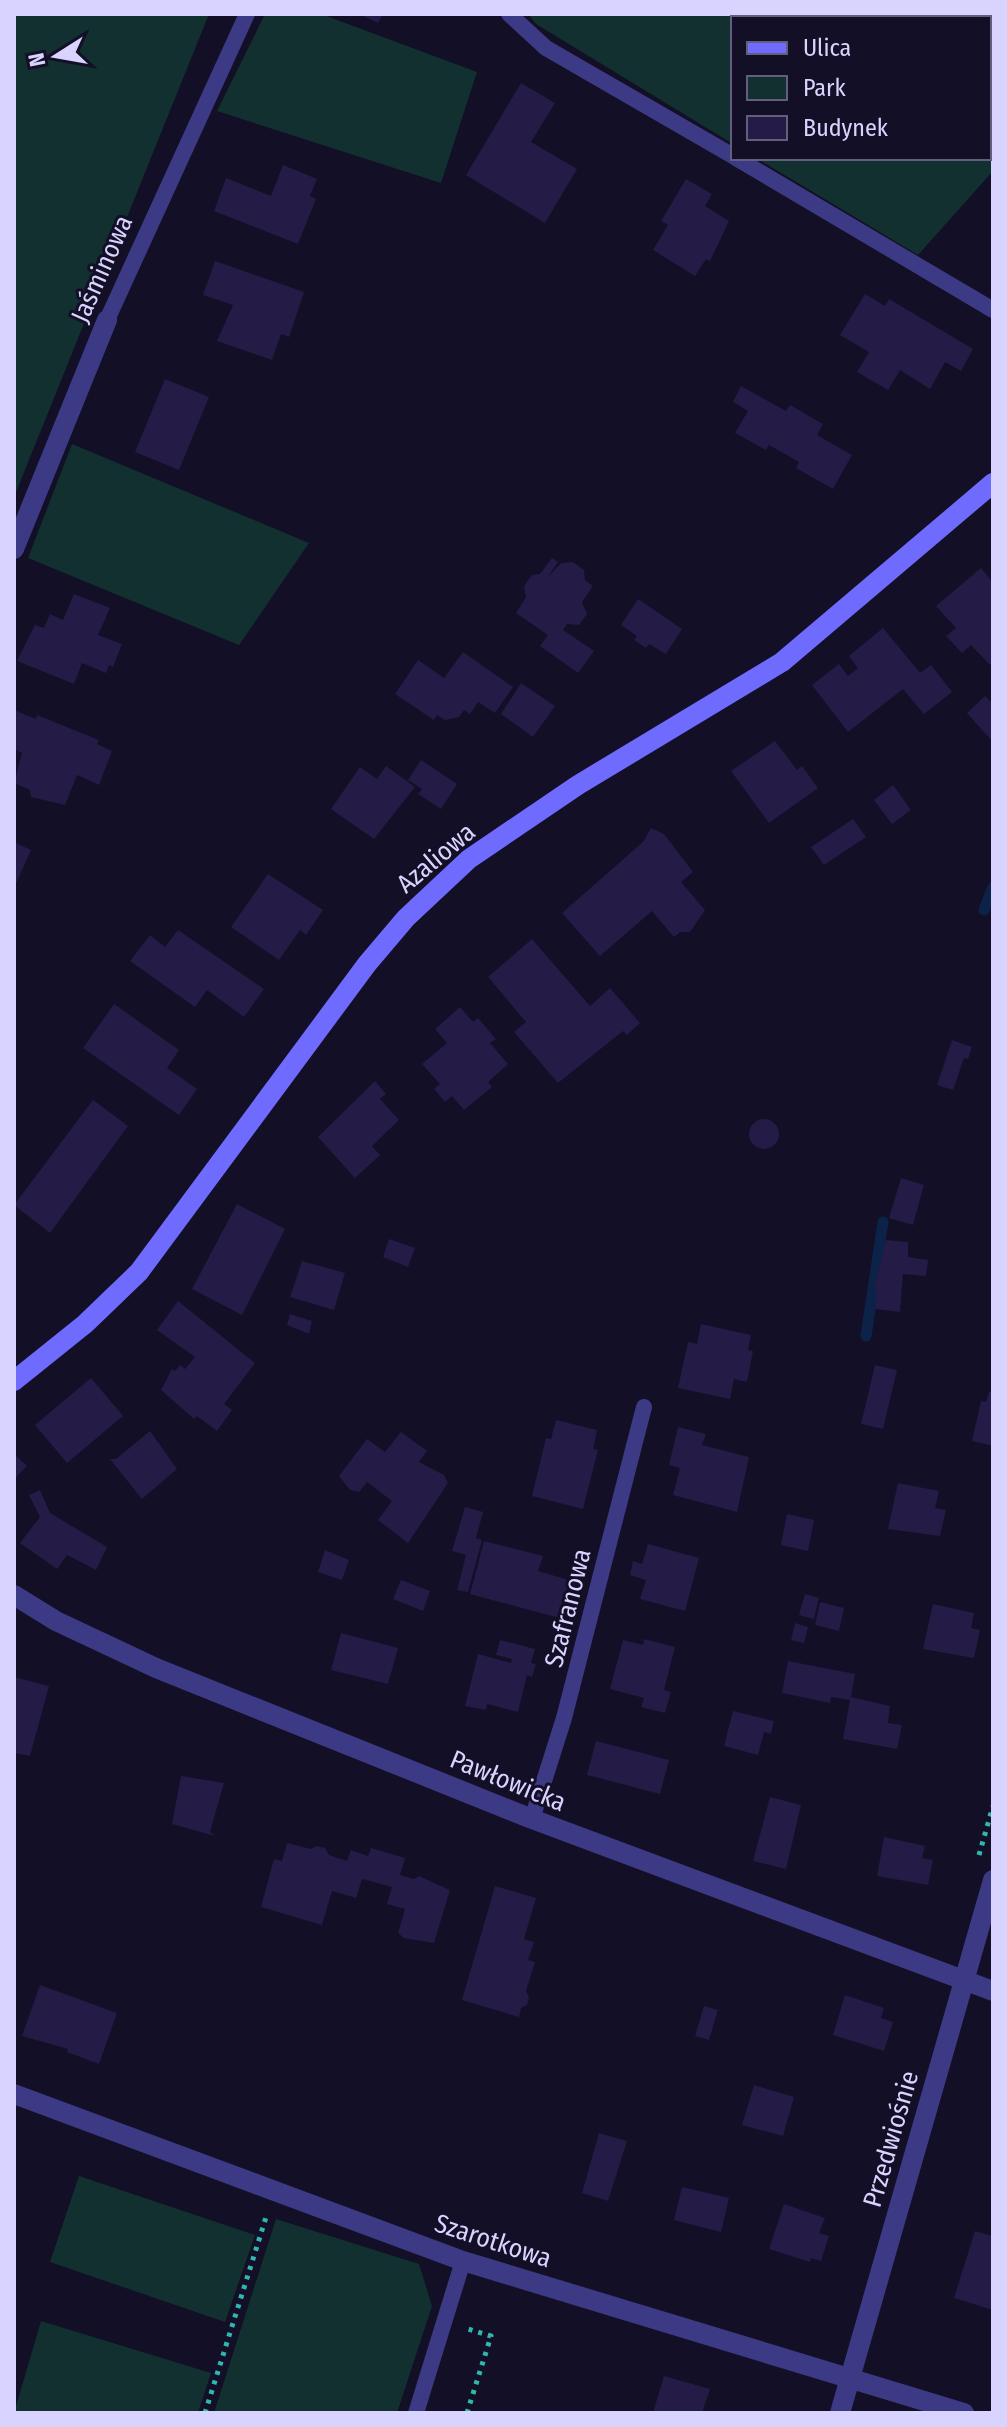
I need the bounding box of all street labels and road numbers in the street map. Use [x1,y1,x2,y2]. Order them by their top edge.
street label: Jaśminowa [65,211,139,327]
street label: Azaliowa [391,816,481,900]
street label: Szafranowa [538,1545,598,1671]
street label: Pawłowicka [446,1744,570,1818]
street label: Przedwiośnie [857,2067,925,2211]
street label: Szarotkowa [431,2208,555,2274]

